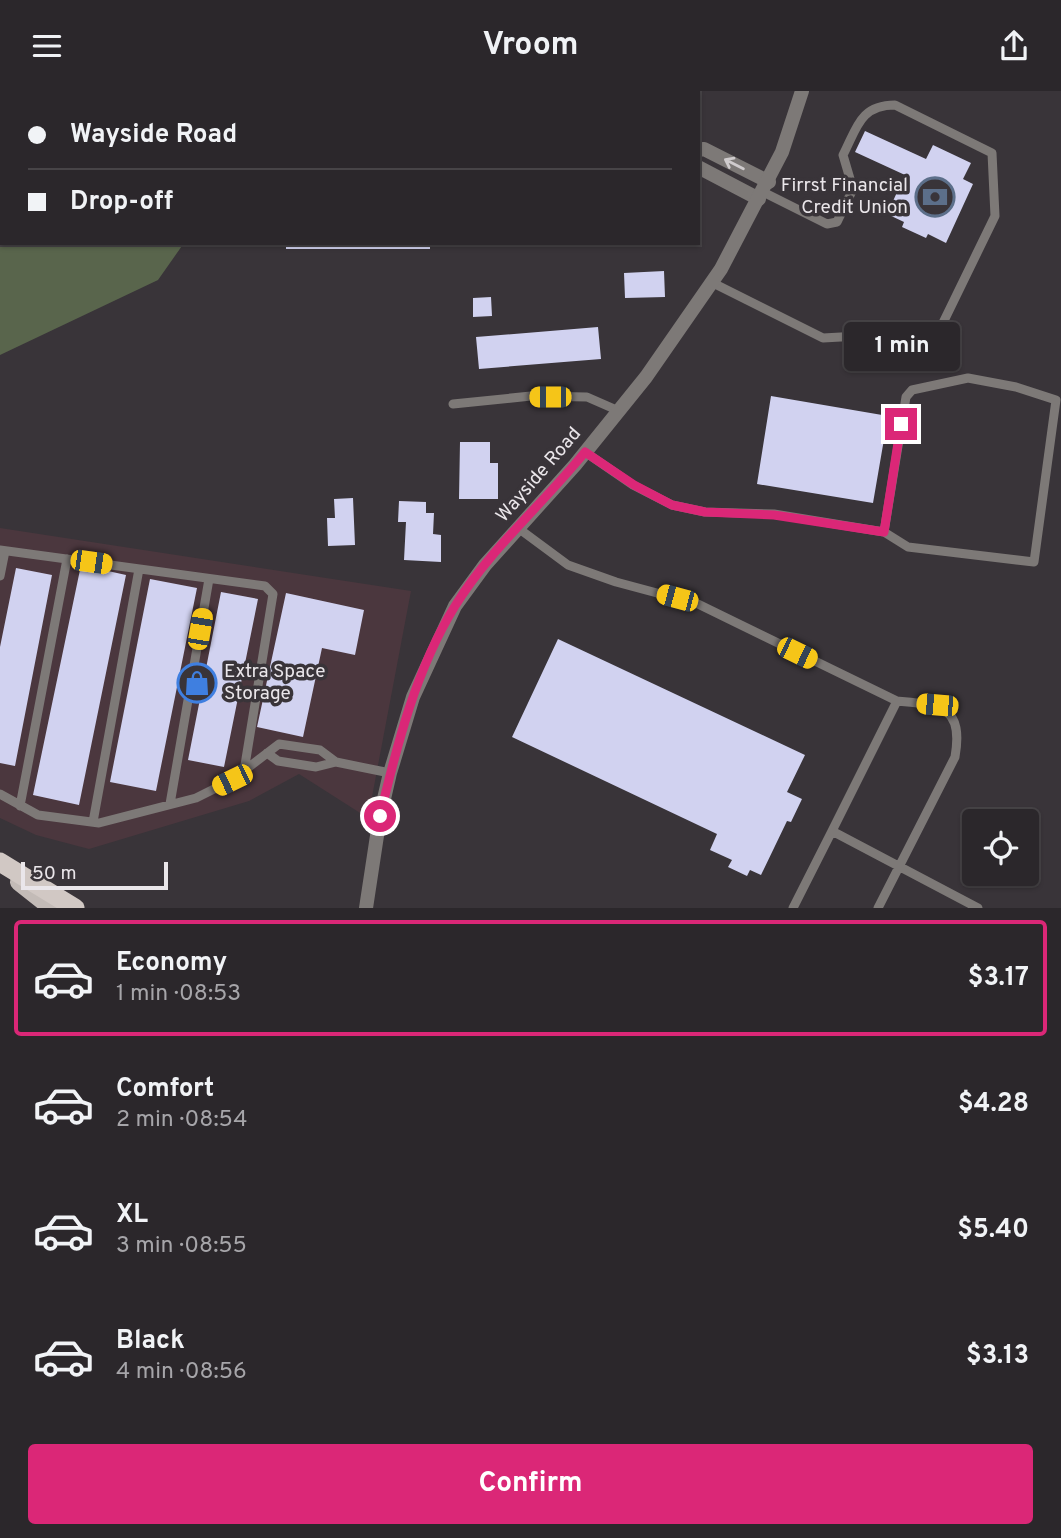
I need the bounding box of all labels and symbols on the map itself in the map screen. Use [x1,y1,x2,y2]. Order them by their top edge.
one-way arrow [724,156,745,170]
place label: Firrst Financial Credit Union [781,174,908,220]
bank icon: Firrst Financial Credit Union [914,176,956,218]
callout: 1 min [843,323,959,371]
car [530,387,572,408]
route end [885,408,917,440]
street label: Wayside Road [491,423,587,527]
car [69,549,114,575]
car [654,582,701,614]
car [187,606,214,652]
car [774,634,821,672]
place label: Extra Space Storage [224,660,325,706]
shop icon: Extra Space Storage [176,662,218,704]
car [916,693,959,717]
car [209,761,256,799]
route start [364,800,396,832]
scale bar [21,859,168,891]

